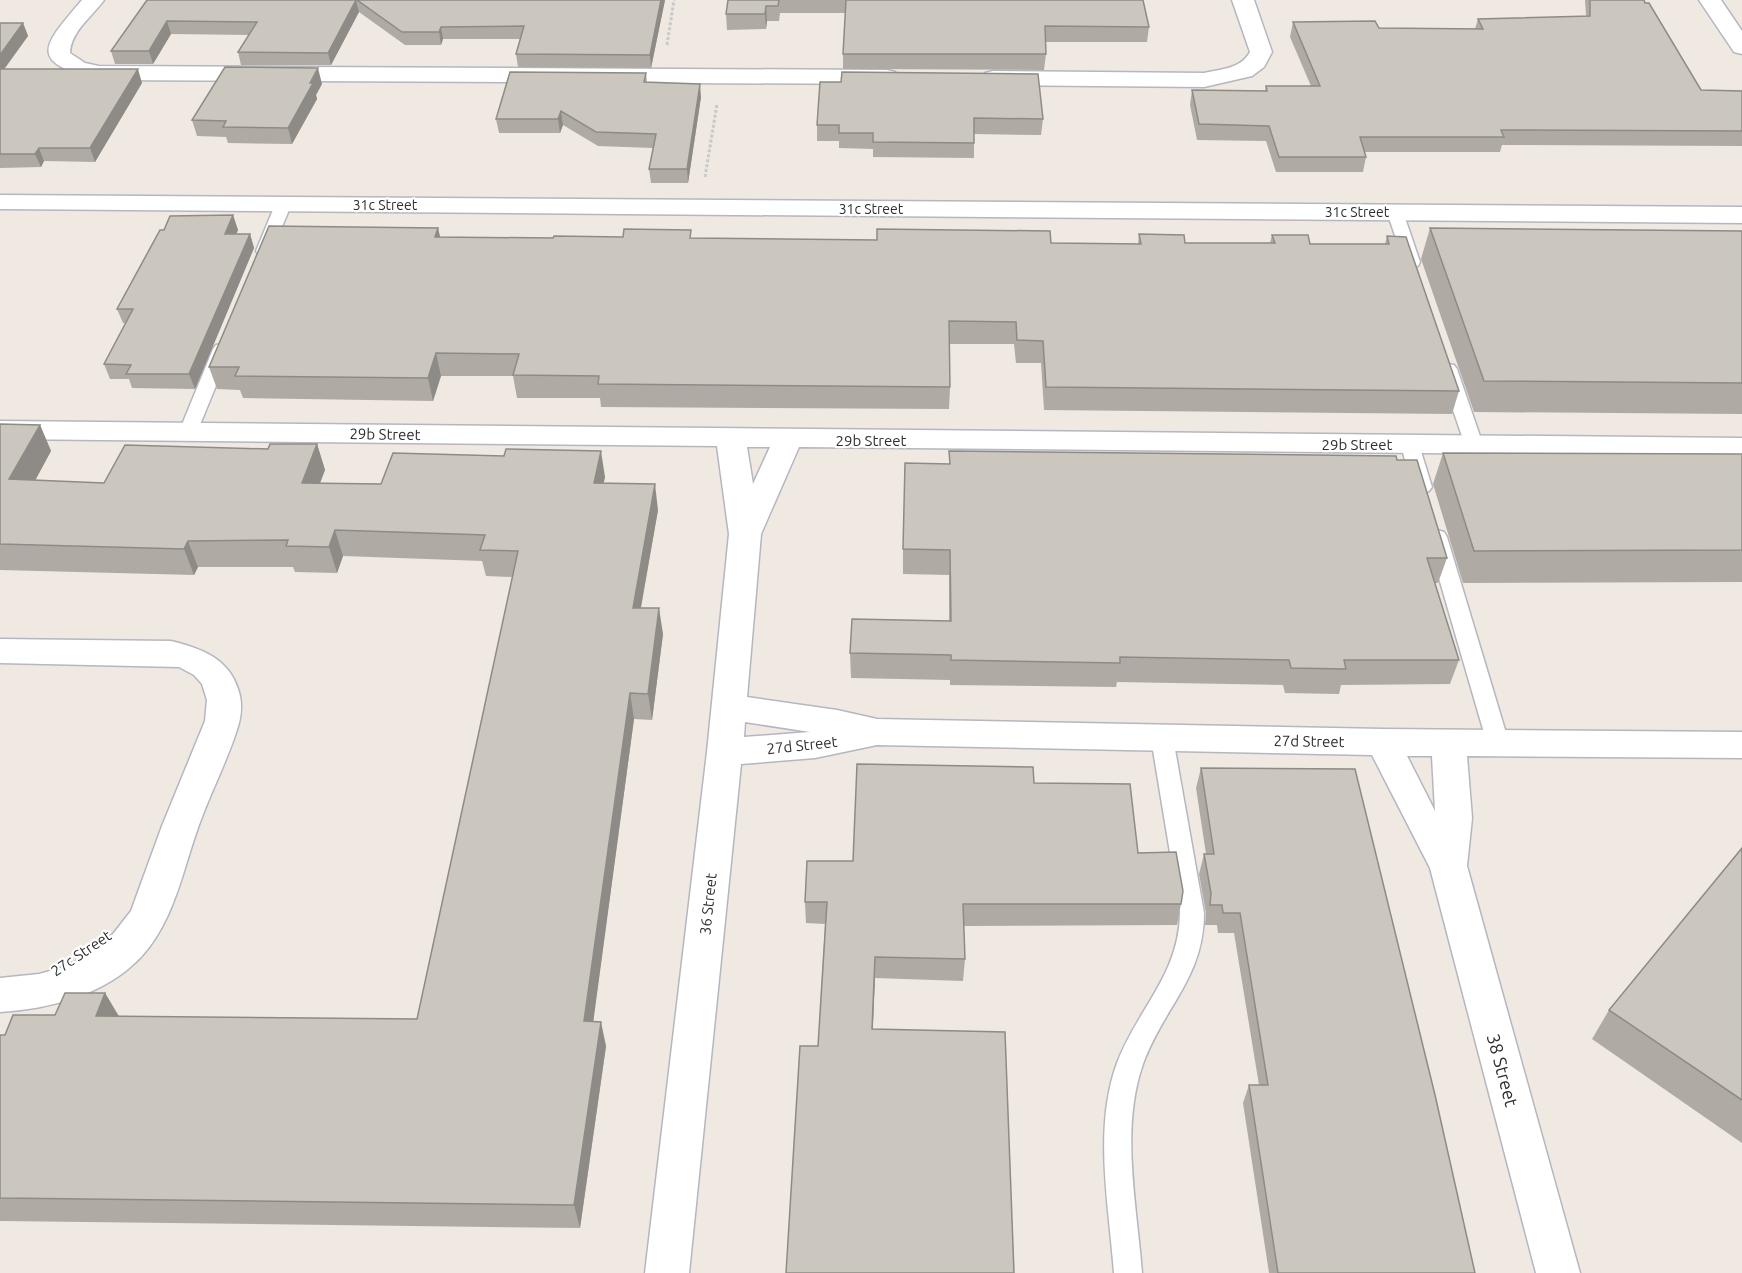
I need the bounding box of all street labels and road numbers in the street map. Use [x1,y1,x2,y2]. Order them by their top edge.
street label: 31c Street [353,197,418,213]
street label: 31c Street [839,201,904,217]
street label: 31c Street [1325,204,1390,220]
street label: 29b Street [349,425,421,443]
street label: 29b Street [835,432,907,449]
street label: 29b Street [1321,436,1393,453]
street label: 27d Street [1273,732,1345,750]
street label: 27d Street [766,733,838,757]
street label: 36 Street [696,872,720,936]
street label: 27c Street [48,927,115,979]
street label: 38 Street [1484,1031,1522,1109]

